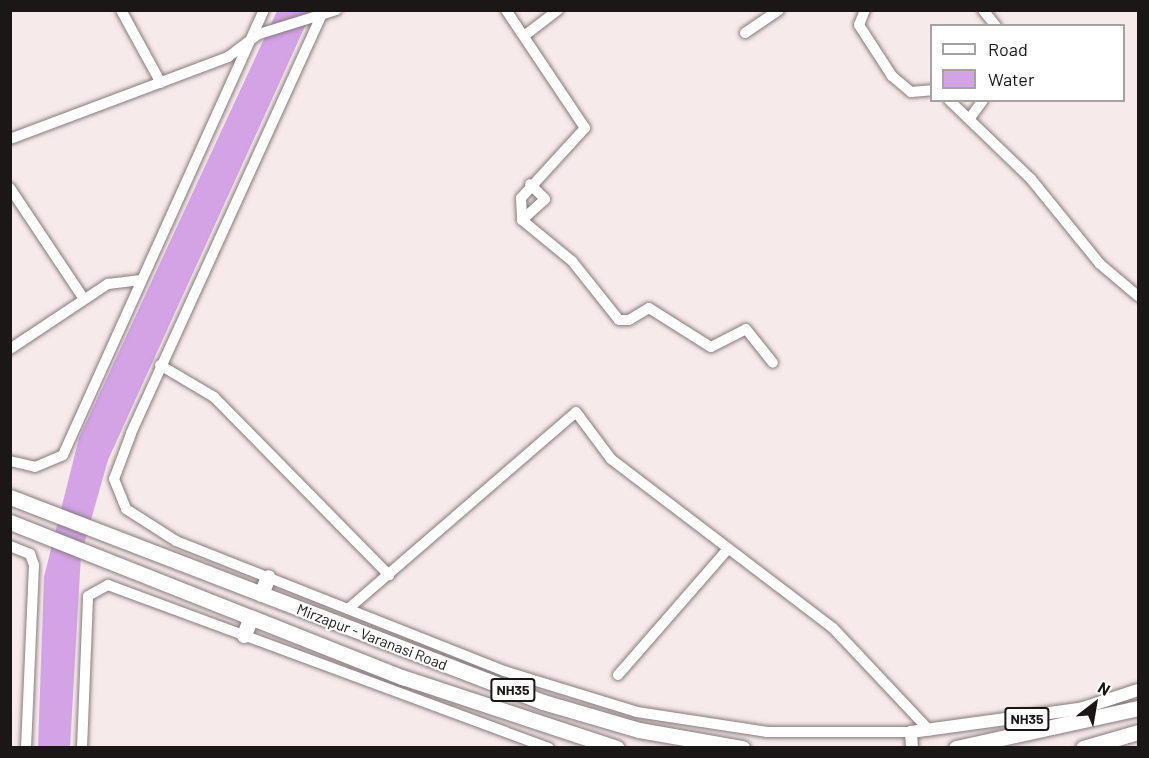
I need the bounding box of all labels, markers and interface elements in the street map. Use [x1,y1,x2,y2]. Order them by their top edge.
legend [930,24,1125,102]
text: Road [988,38,1028,60]
text: Water [988,68,1035,90]
street label: Mirzapur - Varanasi Road [294,600,450,674]
north arrow [1065,674,1125,734]
text: N [1095,677,1114,699]
road number: NH35 [489,679,537,701]
road number: NH35 [1003,708,1051,730]

